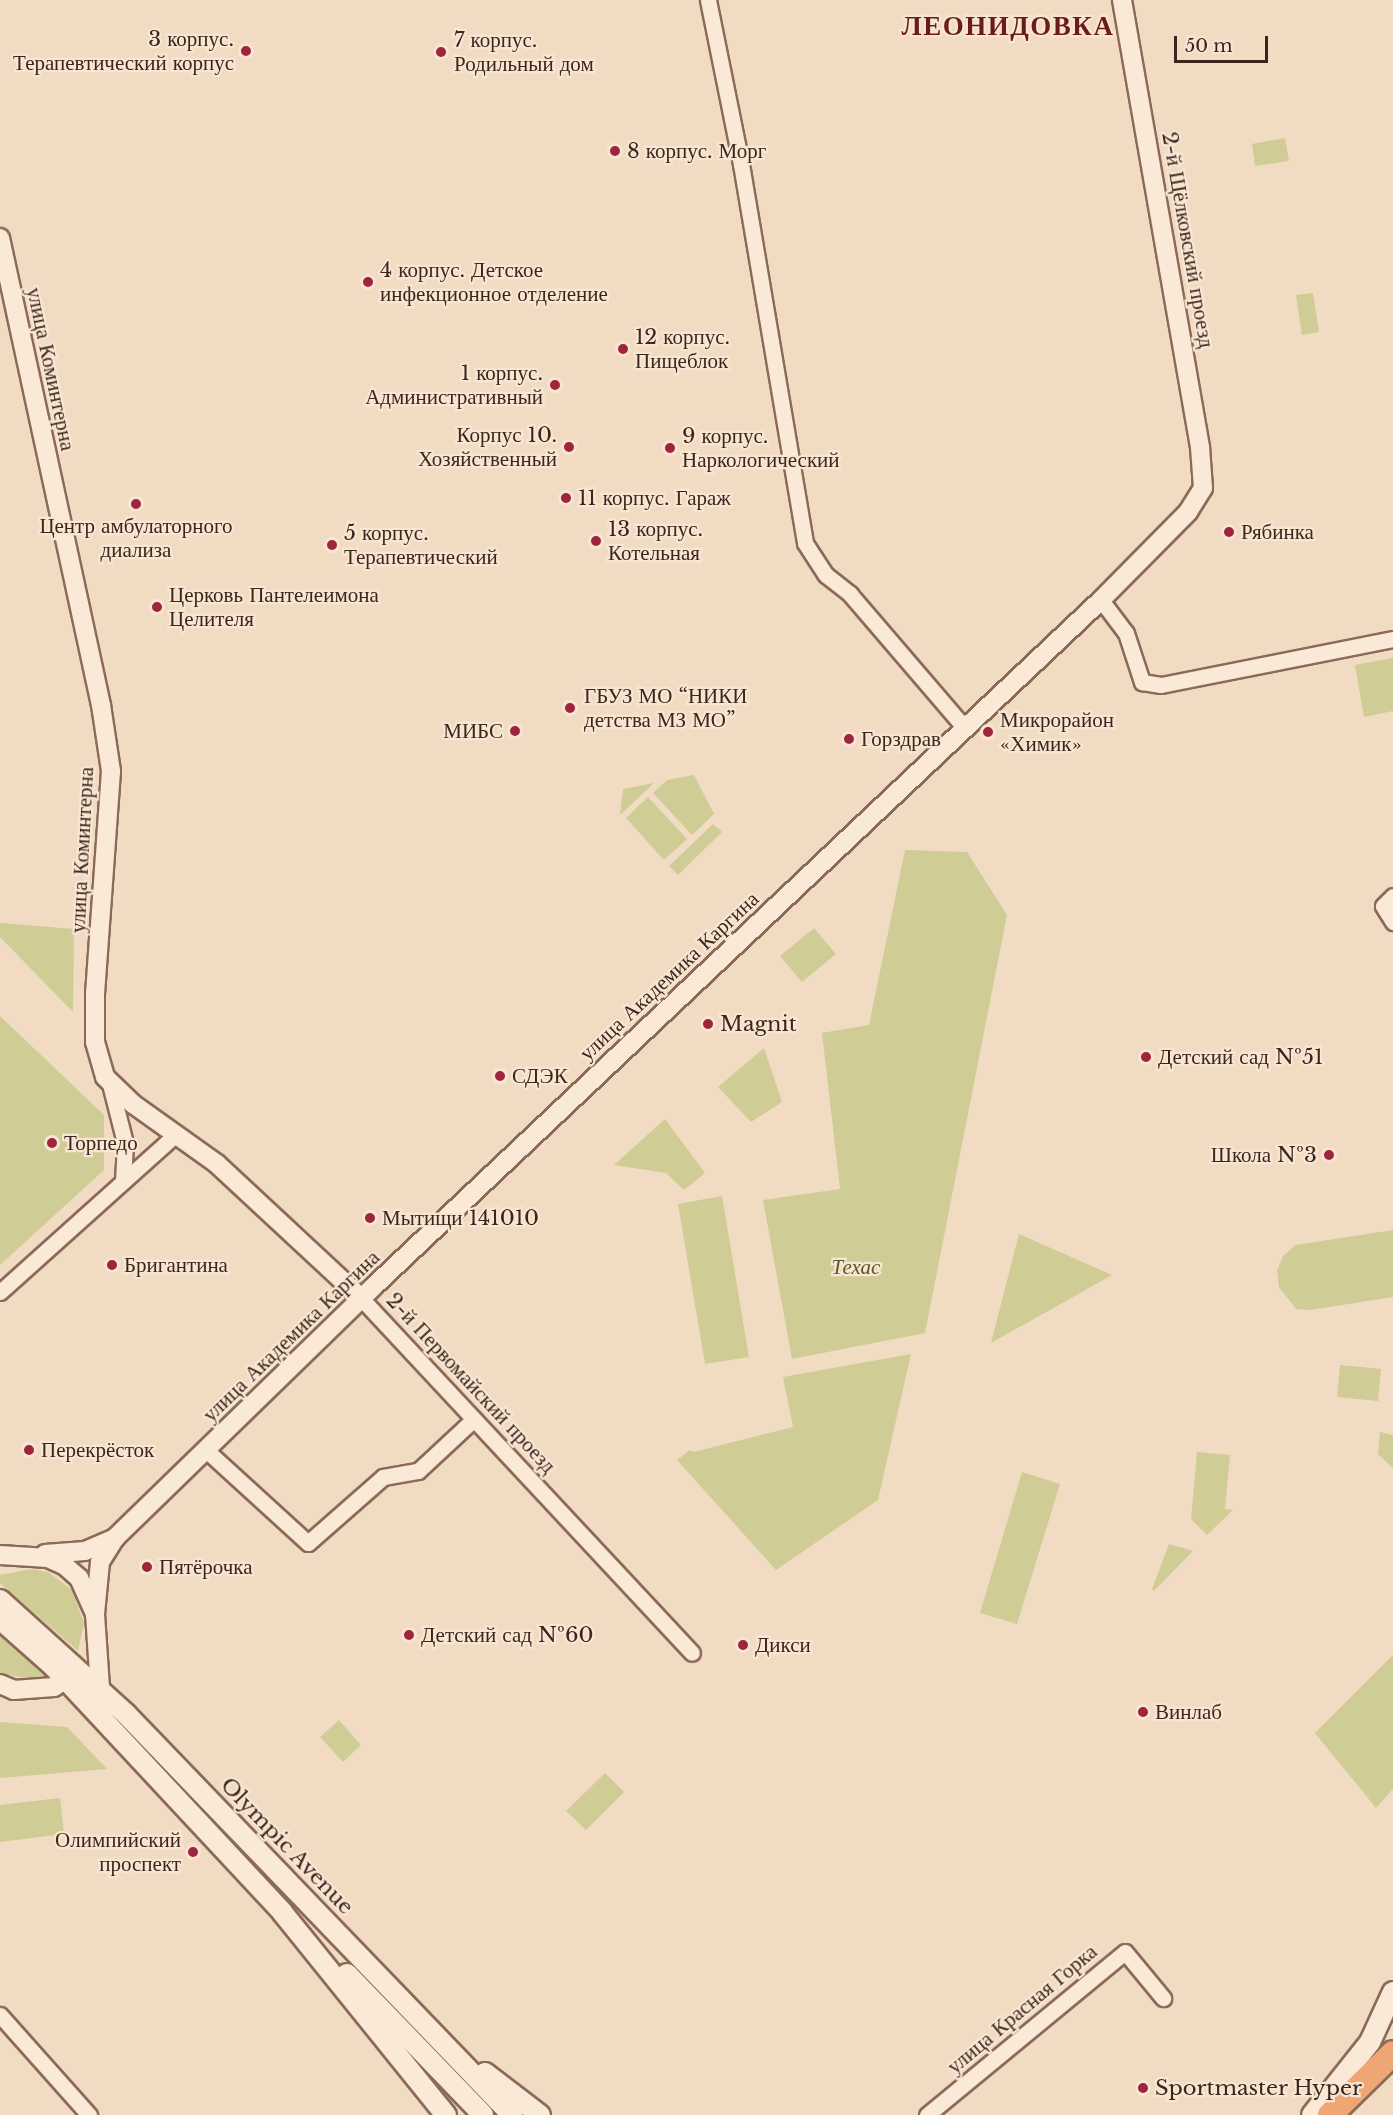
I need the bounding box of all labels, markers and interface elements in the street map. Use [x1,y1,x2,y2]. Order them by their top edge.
district label: ЛЕОНИДОВКА [902,10,1114,42]
scale bar [1177,24,1272,62]
place label: 3 корпус. Терапевтический корпус [13,26,234,76]
place label: 7 корпус. Родильный дом [454,27,594,77]
text: 50 m [1185,35,1233,57]
marker: 7 корпус. Родильный дом [432,43,450,61]
marker: 3 корпус. Терапевтический корпус [239,44,253,58]
street label: 2-й Щёлковский проезд [1157,130,1219,350]
place label: 8 корпус. Морг [627,138,766,164]
marker: 8 корпус. Морг [608,144,622,158]
place label: 4 корпус. Детское инфекционное отделение [380,257,608,307]
marker: 4 корпус. Детское инфекционное отделение [361,275,375,289]
street label: улица Коминтерна [21,285,81,453]
place label: 12 корпус. Пищеблок [635,324,730,374]
marker: 12 корпус. Пищеблок [616,342,630,356]
place label: 1 корпус. Административный [365,360,543,410]
marker: 1 корпус. Административный [548,378,562,392]
place label: Корпус 10. Хозяйственный [418,422,557,472]
place label: 9 корпус. Наркологический [682,423,840,473]
marker: Корпус 10. Хозяйственный [562,440,576,454]
marker: 9 корпус. Наркологический [663,441,677,455]
place label: 11 корпус. Гараж [578,485,731,511]
marker: 11 корпус. Гараж [559,491,573,505]
marker: Центр амбулаторного диализа [129,497,143,511]
place label: Центр амбулаторного диализа [39,513,233,563]
place label: 13 корпус. Котельная [608,516,703,566]
place label: Рябинка [1241,519,1314,545]
place label: 5 корпус. Терапевтический [344,520,498,570]
marker: Рябинка [1222,525,1236,539]
marker: 13 корпус. Котельная [589,534,603,548]
marker: 5 корпус. Терапевтический [325,538,339,552]
place label: Церковь Пантелеимона Целителя [169,582,379,632]
marker: Церковь Пантелеимона Целителя [150,600,164,614]
place label: ГБУЗ МО “НИКИ детства МЗ МО” [584,683,747,733]
marker: ГБУЗ МО “НИКИ детства МЗ МО” [561,699,579,717]
place label: Микрорайон «Химик» [1000,707,1114,757]
place label: МИБС [443,718,503,744]
marker: МИБС [508,724,522,738]
marker: Микрорайон «Химик» [981,725,995,739]
place label: Горздрав [861,726,941,752]
marker: Горздрав [842,732,856,746]
street label: улица Коминтерна [65,766,99,934]
street label: улица Академика Каргина [574,886,764,1066]
place label: Magnit [720,1011,797,1037]
marker: Magnit [701,1017,715,1031]
place label: Детский сад №51 [1158,1044,1323,1070]
marker: Детский сад №51 [1139,1050,1153,1064]
place label: СДЭК [512,1063,568,1089]
marker: СДЭК [493,1069,507,1083]
place label: Торпедо [64,1130,138,1156]
marker: Торпедо [45,1136,59,1150]
place label: Школа №3 [1211,1142,1317,1168]
marker: Школа №3 [1322,1148,1336,1162]
place label: Мытищи 141010 [382,1205,539,1231]
marker: Мытищи 141010 [363,1211,377,1225]
street label: улица Академика Каргина [197,1245,385,1427]
place label: Бригантина [124,1252,228,1278]
park label: Техас [832,1254,880,1280]
marker: Бригантина [105,1258,119,1272]
street label: 2-й Первомайский проезд [381,1288,561,1478]
place label: Перекрёсток [41,1437,154,1463]
marker: Перекрёсток [22,1443,36,1457]
place label: Пятёрочка [159,1554,253,1580]
marker: Пятёрочка [140,1560,154,1574]
place label: Детский сад №60 [421,1622,593,1648]
marker: Детский сад №60 [402,1628,416,1642]
place label: Дикси [755,1632,811,1658]
marker: Дикси [736,1638,750,1652]
place label: Винлаб [1155,1699,1222,1725]
marker: Винлаб [1136,1705,1150,1719]
street label: Olympic Avenue [215,1772,359,1920]
place label: Олимпийский проспект [55,1827,181,1877]
marker: Олимпийский проспект [186,1845,200,1859]
street label: улица Красная Горка [942,1939,1102,2079]
place label: Sportmaster Hyper [1155,2075,1363,2101]
marker: Sportmaster Hyper [1136,2081,1150,2095]

